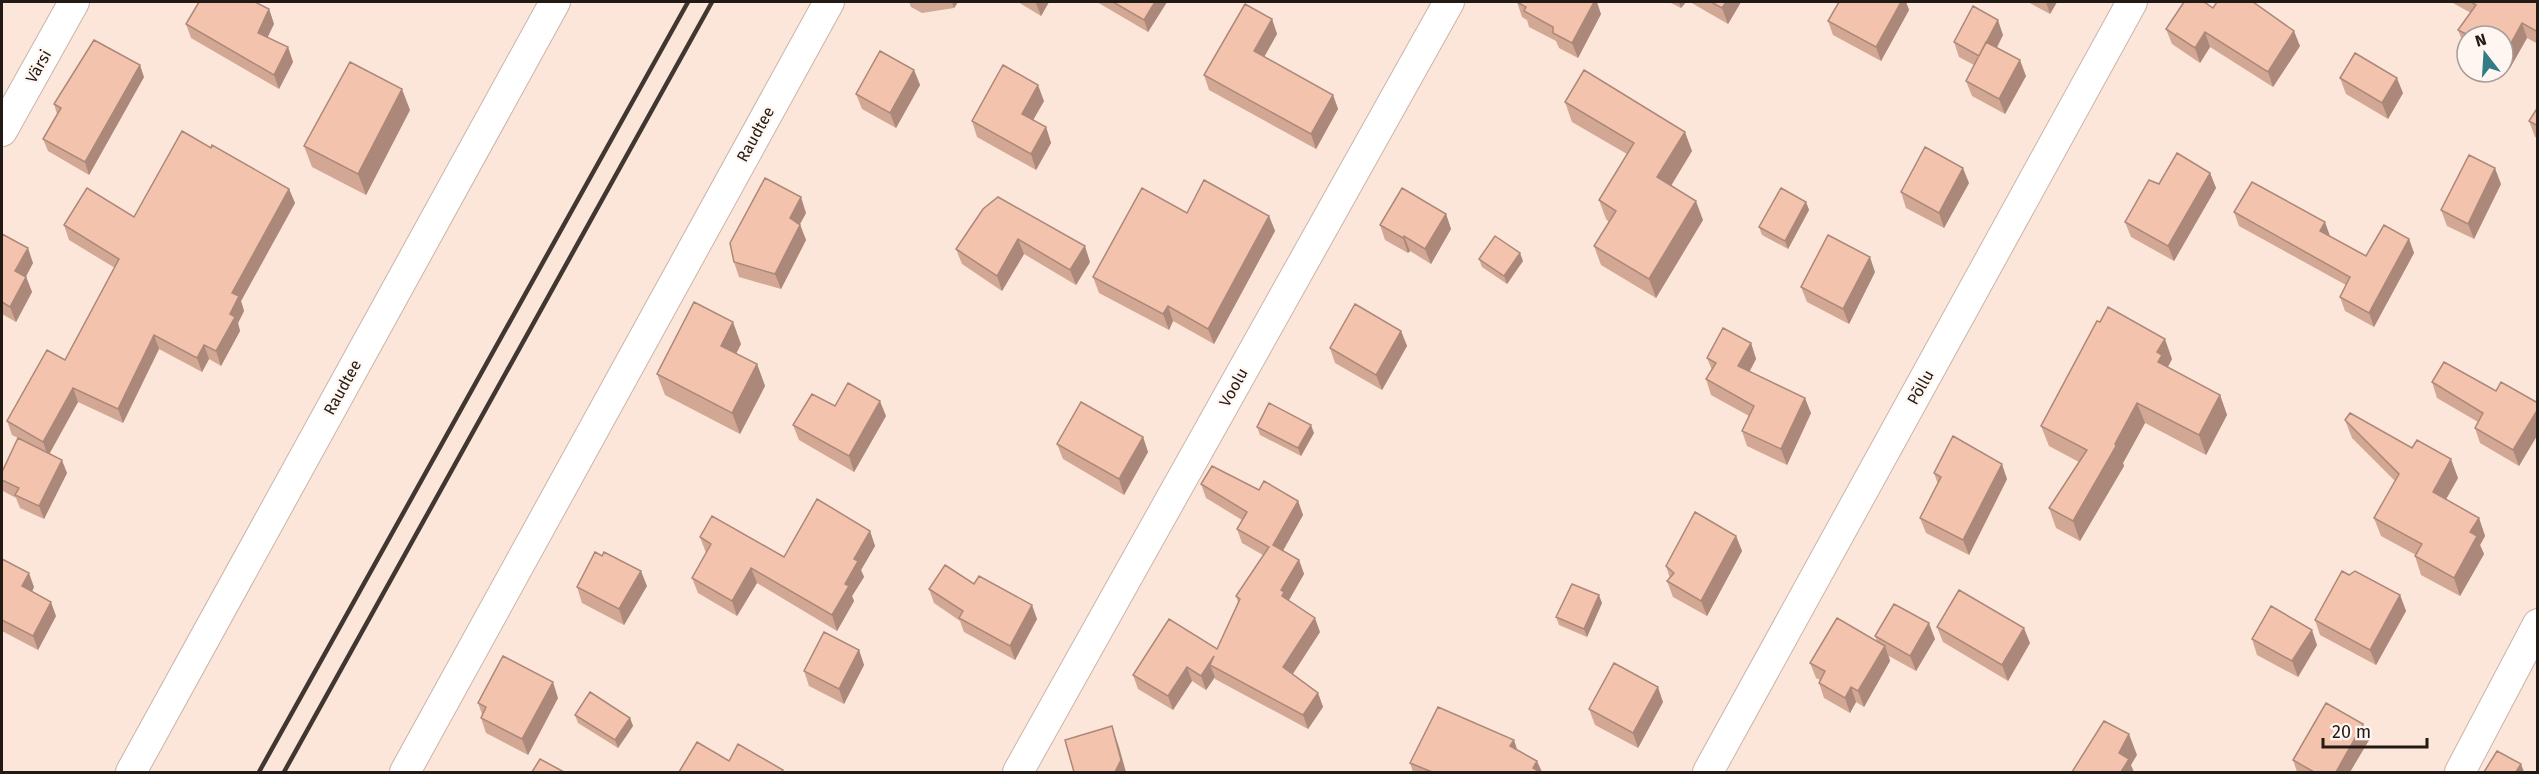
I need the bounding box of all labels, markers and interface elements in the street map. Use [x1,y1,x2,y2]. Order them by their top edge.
north arrow [2455,24,2515,84]
text: N [2473,29,2489,51]
street label: Värsi [22,46,55,86]
street label: Raudtee [733,103,778,165]
street label: Raudtee [320,356,365,418]
street label: Voolu [1215,365,1252,410]
street label: Põllu [1903,367,1938,408]
scale bar [2323,711,2426,749]
text: 20 m [2332,721,2371,743]

